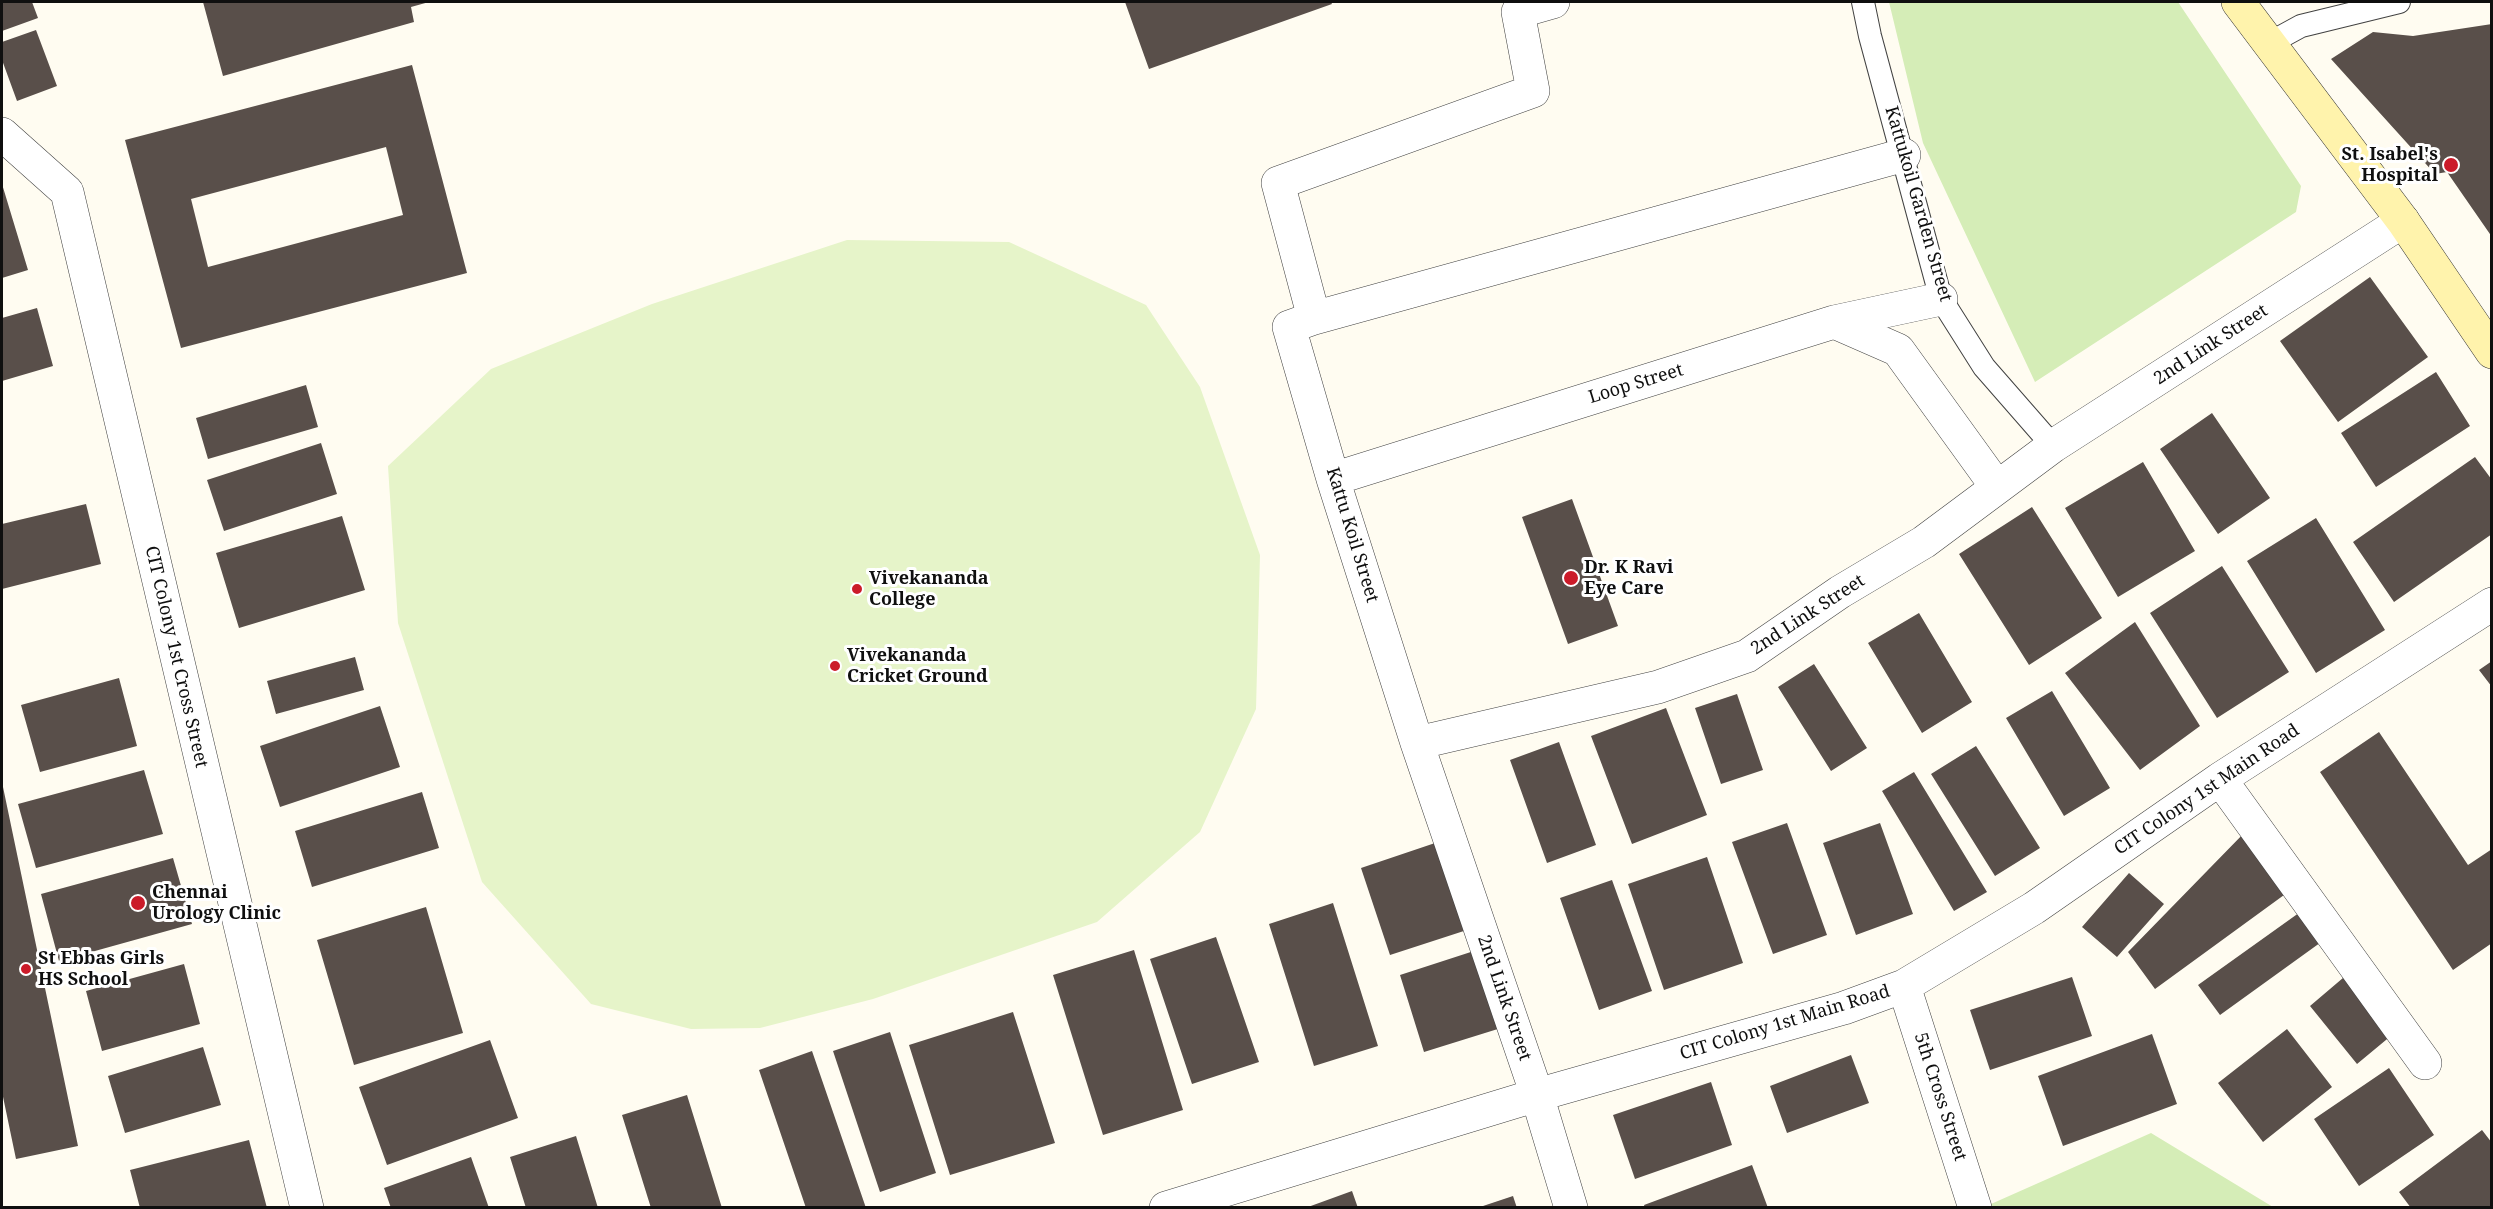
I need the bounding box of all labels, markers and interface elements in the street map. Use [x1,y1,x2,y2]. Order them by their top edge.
street label: Kattukoil Garden Street [1880,104,1956,304]
place label: St. Isabel's Hospital [2341,144,2438,186]
marker: St. Isabel's Hospital [2442,156,2460,174]
street label: 2nd Link Street [2150,300,2272,390]
street label: Loop Street [1586,359,1686,409]
street label: Kattu Koil Street [1321,465,1383,605]
street label: CIT Colony 1st Cross Street [140,544,212,770]
place label: Dr. K Ravi Eye Care [1584,557,1673,600]
place label: Vivekananda College [869,568,989,610]
marker: Dr. K Ravi Eye Care [1562,569,1580,587]
street label: 2nd Link Street [1747,570,1869,660]
marker: Vivekananda College [850,582,864,596]
place label: Vivekananda Cricket Ground [847,645,988,688]
marker: Vivekananda Cricket Ground [828,659,842,673]
street label: CIT Colony 1st Main Road [2110,720,2304,860]
place label: Chennai Urology Clinic [152,882,281,924]
marker: Chennai Urology Clinic [129,894,147,912]
street label: 2nd Link Street [1472,932,1536,1064]
place label: St Ebbas Girls HS School [38,948,164,990]
marker: St Ebbas Girls HS School [19,962,33,976]
street label: CIT Colony 1st Main Road [1677,981,1893,1065]
street label: 5th Cross Street [1909,1030,1971,1164]

